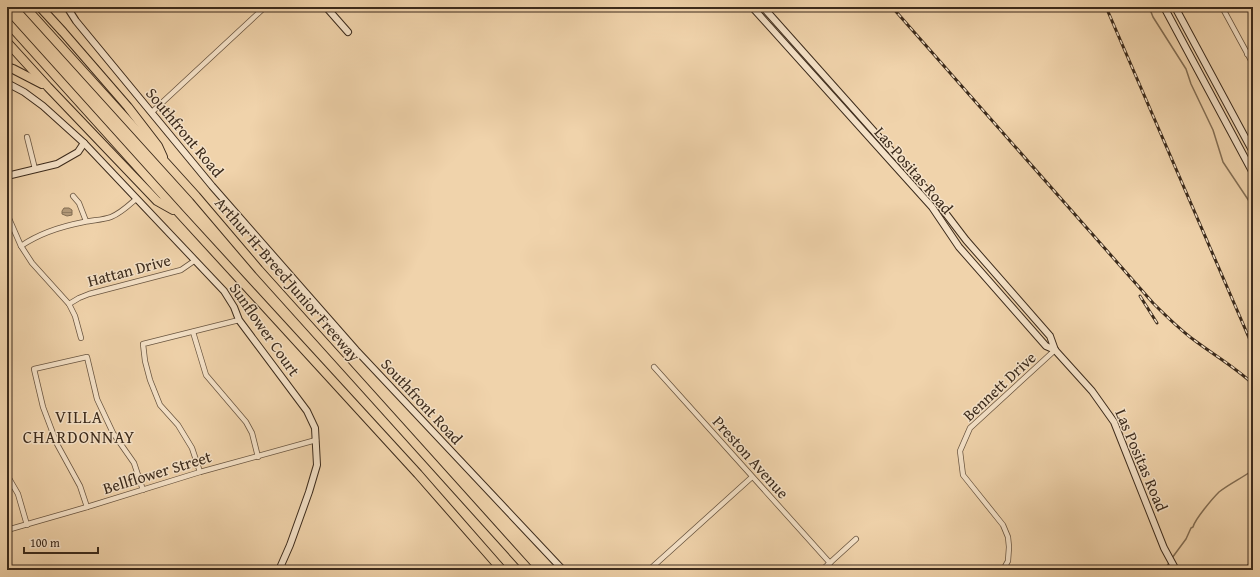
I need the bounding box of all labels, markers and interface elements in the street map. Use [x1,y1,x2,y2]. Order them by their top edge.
street label: Southfront Road [140,82,230,182]
street label: Las Positas Road [869,121,959,220]
street label: Arthur H. Breed Junior Freeway [210,191,366,367]
street label: Hattan Drive [85,247,173,293]
street label: Sunflower Court [224,277,306,381]
street label: Bennett Drive [957,346,1041,426]
street label: Southfront Road [376,352,469,450]
district label: VILLA CHARDONNAY [23,404,135,449]
street label: Las Positas Road [1110,405,1175,515]
street label: Preston Avenue [707,410,795,504]
street label: Bellflower Street [100,444,215,500]
scale bar [24,529,98,555]
text: 100 m [30,534,60,551]

